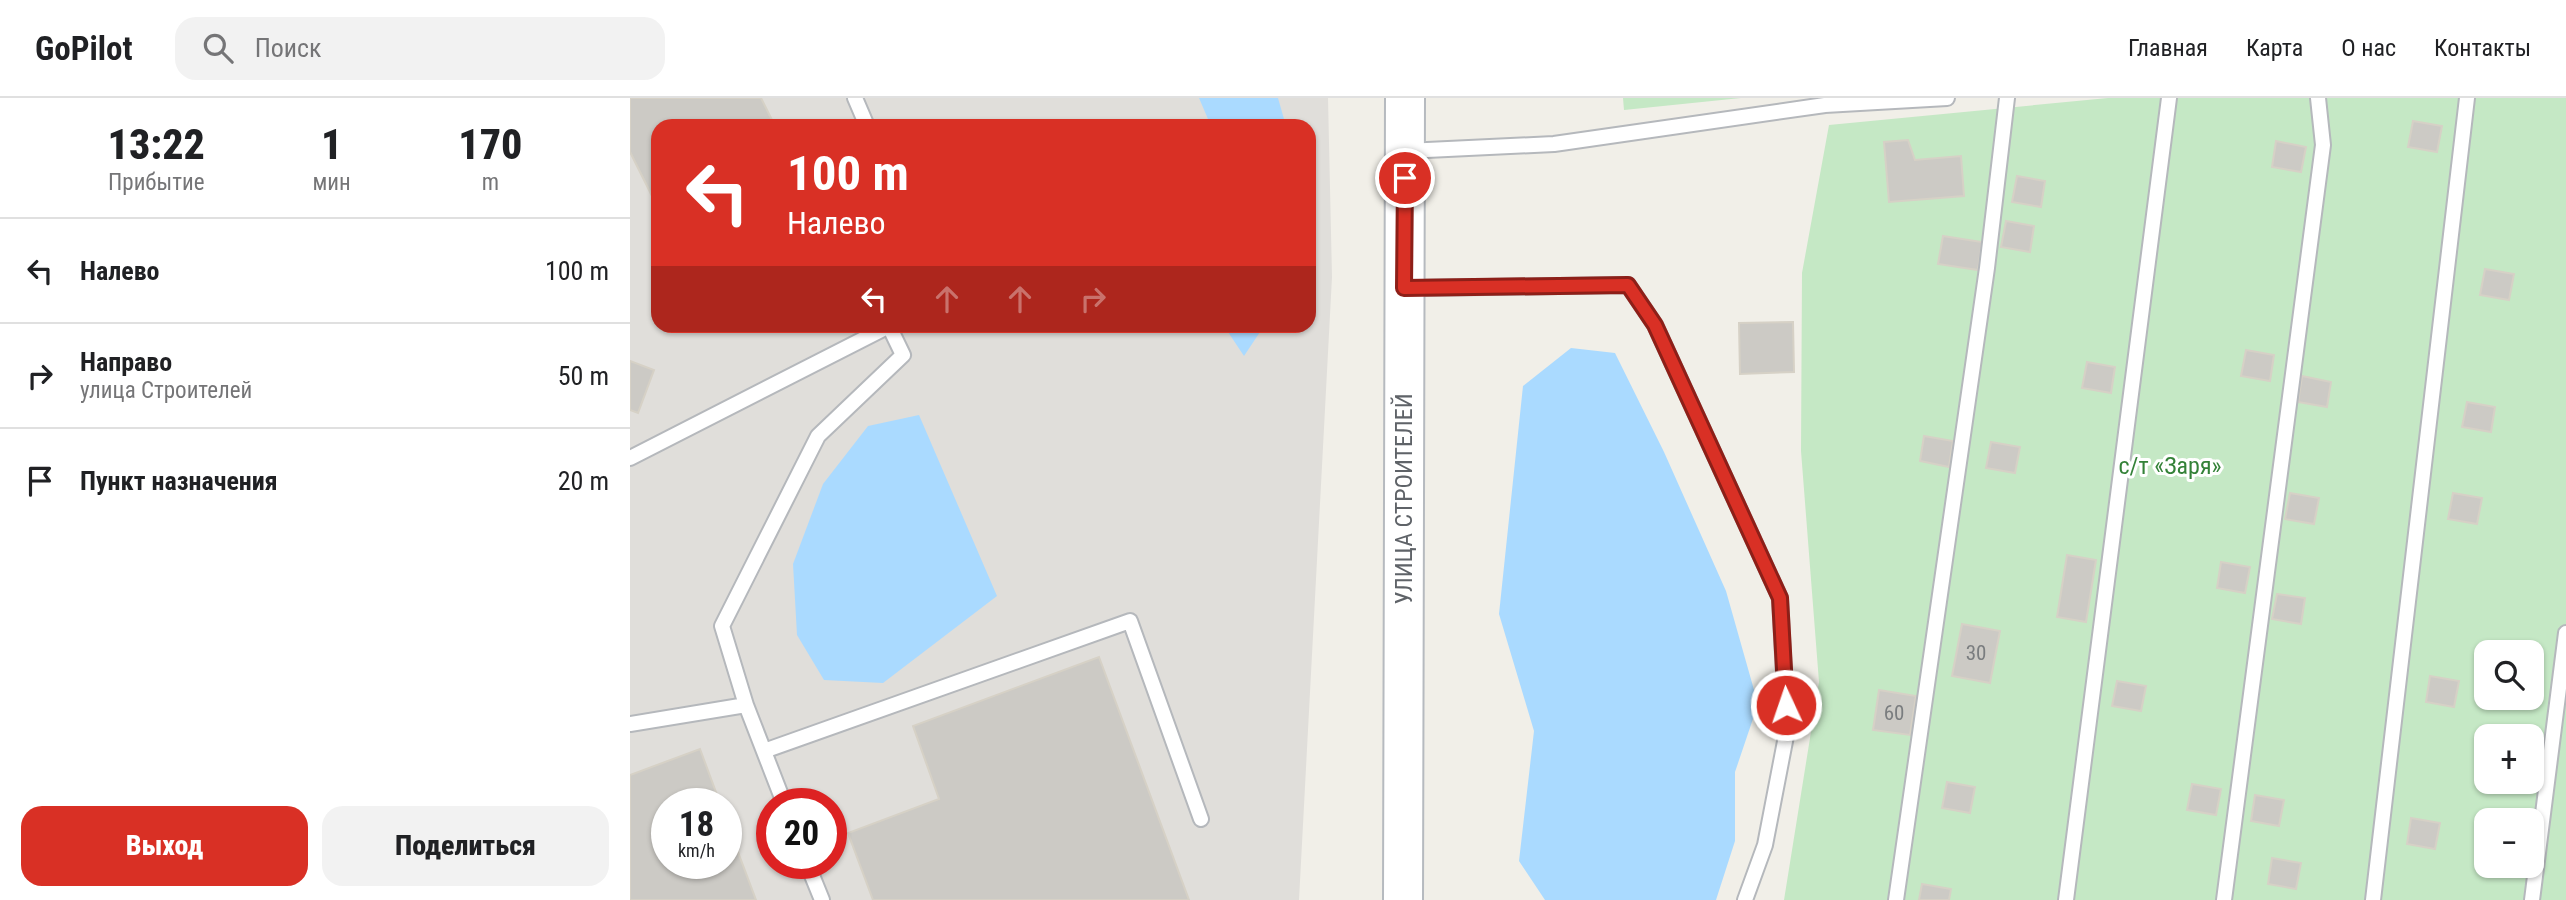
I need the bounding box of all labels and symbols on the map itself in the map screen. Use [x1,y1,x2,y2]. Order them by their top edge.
pin [1375,148,1435,208]
street label: УЛИЦА СТРОИТЕЛЕЙ [1390,393,1418,605]
park label: с/т «Заря» [2118,452,2222,480]
house number: 30 [1966,641,1986,665]
position arrow [1749,668,1823,742]
house number: 60 [1884,701,1904,725]
speed limit sign: 20 [756,788,847,879]

